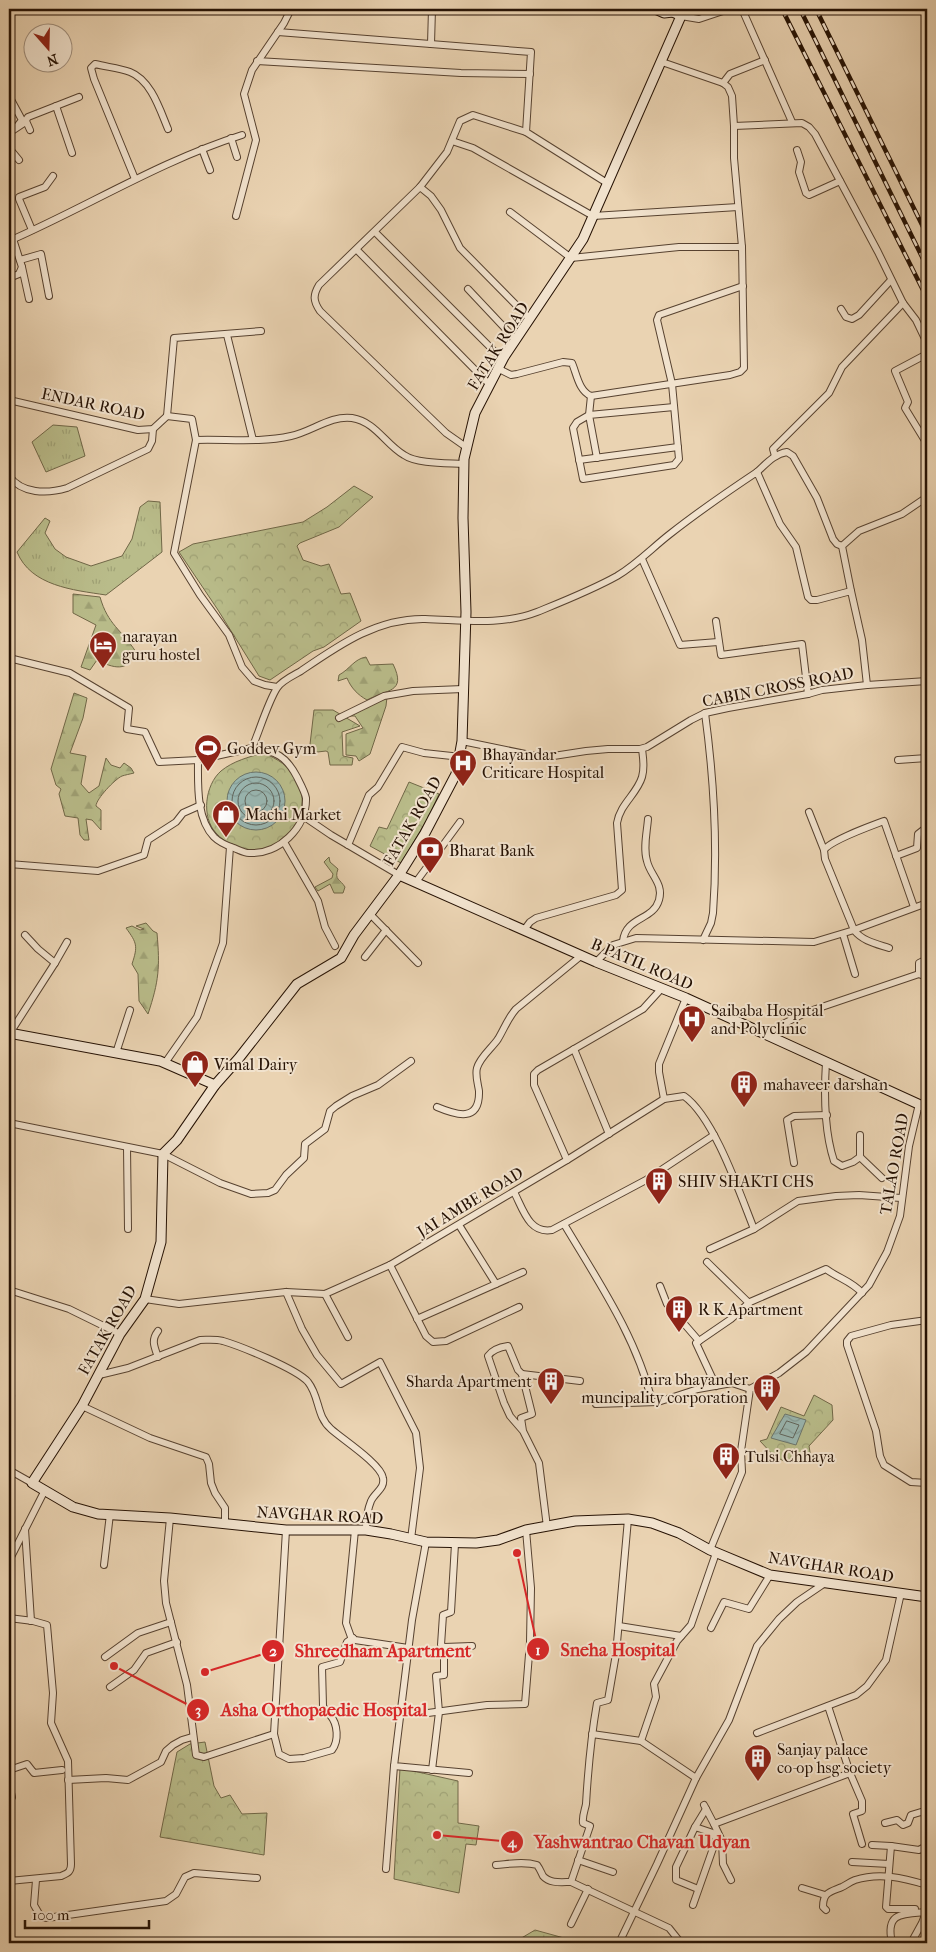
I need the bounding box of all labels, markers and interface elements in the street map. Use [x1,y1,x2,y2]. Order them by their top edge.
north arrow [22,22,72,72]
text: N [44,50,60,70]
street label: FATAK ROAD [463,298,533,394]
street label: ENDAR ROAD [40,384,146,424]
place label: narayan guru hostel [122,627,201,664]
hotel icon: narayan guru hostel [88,630,118,669]
street label: CABIN CROSS ROAD [701,663,855,711]
sports icon: Goddev Gym [193,733,223,772]
place label: Goddev Gym [227,739,317,758]
place label: Bhayandar Criticare Hospital [482,745,605,782]
hospital icon: Bhayandar Criticare Hospital [448,748,478,787]
street label: FATAK ROAD [379,773,445,869]
shop icon: Machi Market [211,799,241,838]
place label: Machi Market [245,805,342,824]
bank icon: Bharat Bank [415,835,445,874]
place label: Bharat Bank [449,841,535,860]
street label: B PATIL ROAD [588,934,696,994]
place label: Saibaba Hospital and Polyclinic [711,1001,824,1038]
hospital icon: Saibaba Hospital and Polyclinic [677,1004,707,1043]
shop icon: Vimal Dairy [180,1049,210,1088]
place label: Vimal Dairy [213,1055,298,1074]
building icon: mahaveer darshan [729,1069,759,1108]
place label: mahaveer darshan [763,1075,889,1094]
street label: TALAO ROAD [876,1112,912,1216]
street label: JAI AMBE ROAD [412,1163,527,1242]
building icon: SHIV SHAKTI CHS [644,1166,674,1205]
place label: SHIV SHAKTI CHS [678,1172,814,1191]
street label: FATAK ROAD [74,1282,140,1378]
building icon: R K Apartment [664,1294,694,1333]
place label: R K Apartment [698,1300,803,1319]
building icon: Sharda Apartment [536,1366,566,1405]
place label: mira bhayander muncipality corporation [581,1370,749,1407]
place label: Sharda Apartment [406,1372,532,1391]
building icon: mira bhayander muncipality corporation [752,1373,782,1412]
building icon: Tulsi Chhaya [711,1441,741,1480]
place label: Tulsi Chhaya [745,1447,835,1466]
street label: NAVGHAR ROAD [256,1502,384,1528]
street label: NAVGHAR ROAD [767,1548,895,1586]
callout: Sneha Hospital [525,1633,685,1666]
callout: Shreedham Apartment [260,1634,481,1667]
text: Sneha Hospital [560,1640,677,1661]
text: Shreedham Apartment [295,1641,472,1662]
text: 1 [535,1641,541,1659]
text: 2 [269,1642,277,1660]
callout: Asha Orthopaedic Hospital [186,1693,437,1726]
text: Asha Orthopaedic Hospital [220,1700,428,1721]
text: 3 [195,1701,201,1719]
place label: Sanjay palace co-op hsg society [777,1740,892,1777]
building icon: Sanjay palace co-op hsg society [743,1743,773,1782]
callout: Yashwantrao Chavan Udyan [499,1825,760,1858]
text: Yashwantrao Chavan Udyan [533,1832,751,1853]
text: 4 [507,1833,518,1851]
scale bar [25,1897,149,1929]
text: 100 m [32,1906,70,1924]

